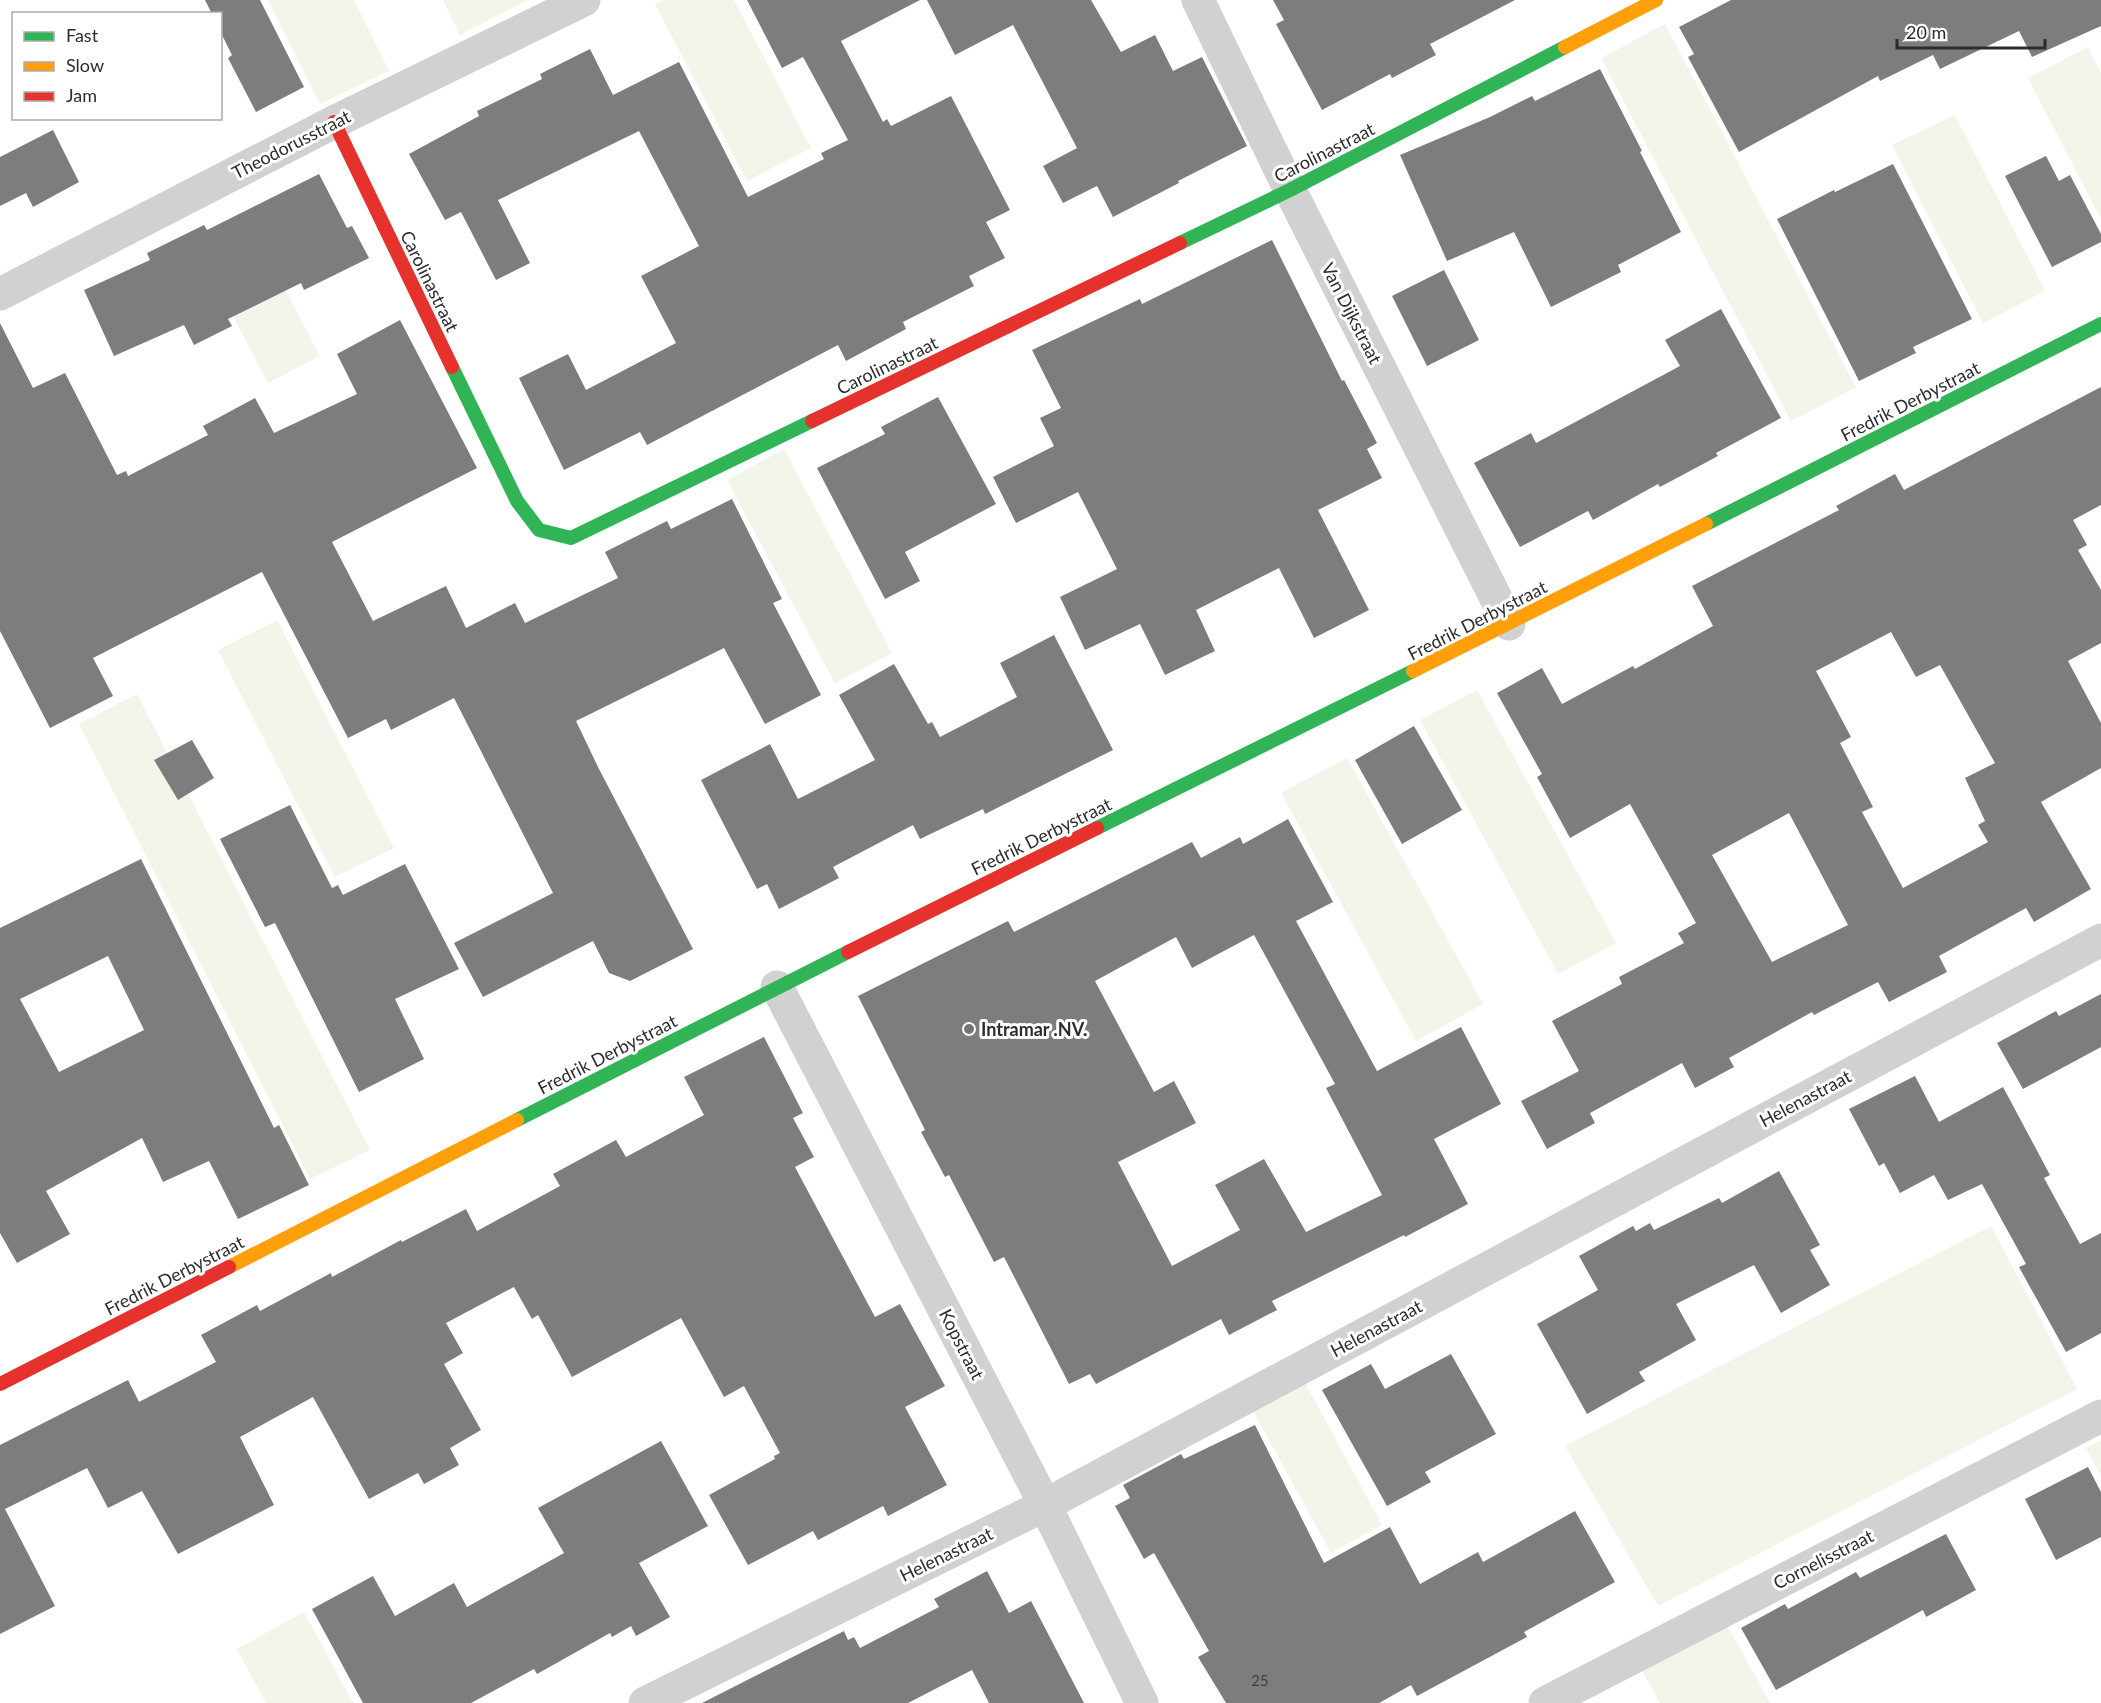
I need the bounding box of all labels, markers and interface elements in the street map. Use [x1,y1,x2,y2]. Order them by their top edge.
legend [12,12,222,120]
scale bar [1897,12,2046,50]
text: 20 m [1906,21,1946,43]
text: Fast [66,24,99,46]
text: Slow [66,54,104,76]
text: Jam [66,84,97,106]
street label: Theodorusstraat [228,104,354,183]
street label: Carolinastraat [1270,117,1378,187]
street label: Carolinastraat [396,227,464,336]
street label: Van Dijkstraat [1317,259,1387,368]
street label: Carolinastraat [833,331,942,399]
street label: Fredrik Derbystraat [1837,356,1984,446]
street label: Fredrik Derbystraat [1404,575,1551,665]
street label: Fredrik Derbystraat [967,792,1115,879]
street label: Fredrik Derbystraat [534,1009,681,1099]
place label: Intramar .NV. [981,1018,1087,1040]
marker: Intramar .NV. [962,1022,976,1036]
street label: Helenastraat [1755,1064,1855,1131]
street label: Fredrik Derbystraat [101,1230,248,1320]
street label: Helenastraat [1326,1294,1426,1361]
street label: Kopstraat [935,1305,989,1384]
street label: Helenastraat [896,1522,997,1586]
street label: Cornelisstraat [1769,1524,1877,1594]
house number: 25 [1251,1671,1269,1689]

